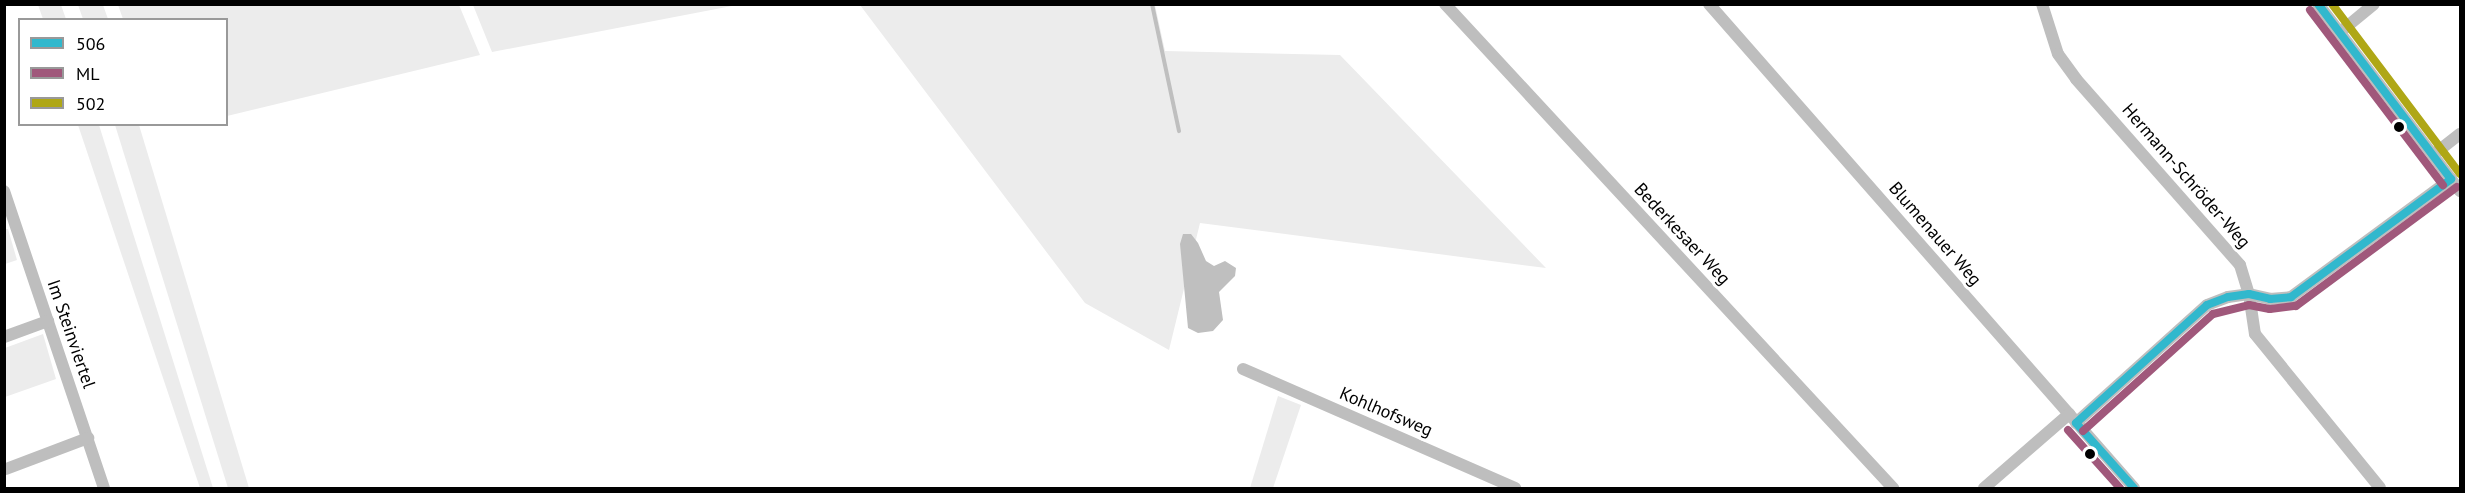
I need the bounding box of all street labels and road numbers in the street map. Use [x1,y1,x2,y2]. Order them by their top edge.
street label: Hermann-Schröder-Weg [2117,99,2255,253]
street label: Blumenauer Weg [1884,178,1986,290]
street label: Bederkesaer Weg [1629,179,1735,289]
street label: Im Steinviertel [42,277,100,391]
street label: Kohlhofsweg [1336,383,1436,441]

